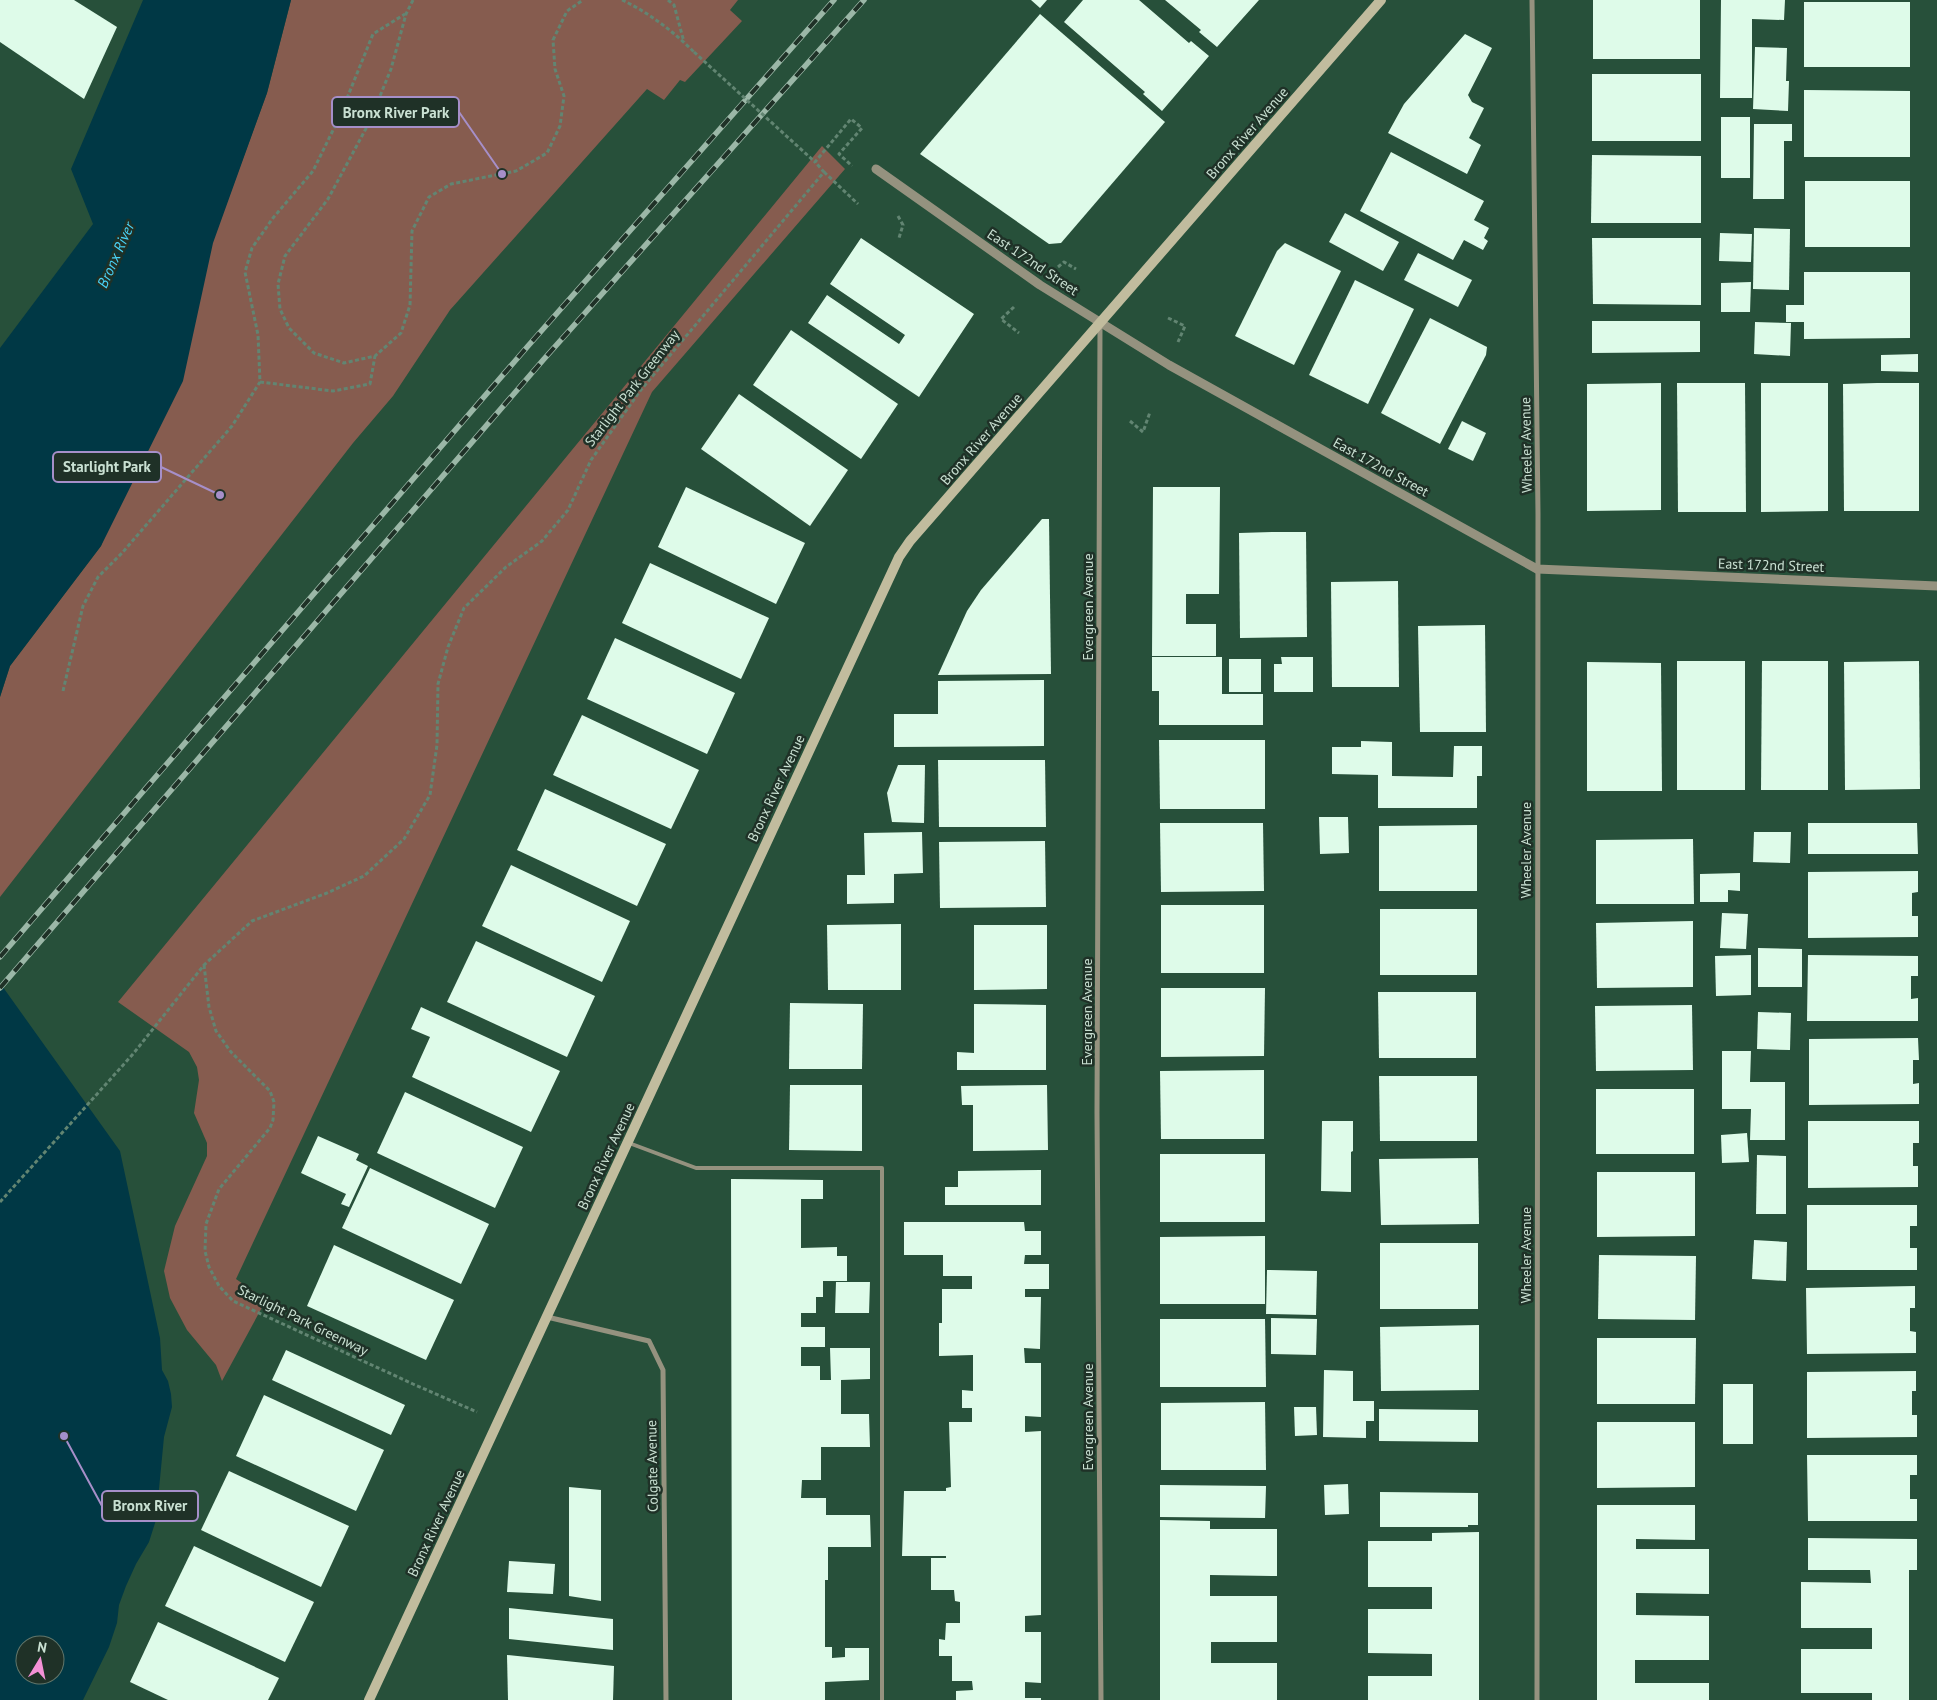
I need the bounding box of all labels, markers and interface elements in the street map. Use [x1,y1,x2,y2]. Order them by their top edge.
street label: Bronx River Avenue [1202,83,1292,183]
callout: Bronx River Park [332,97,459,127]
text: Bronx River Park [343,103,450,122]
water label: Bronx River [93,218,139,291]
street label: East 172nd Street [984,225,1082,299]
street label: Starlight Park Greenway [581,326,683,450]
street label: Bronx River Avenue [936,389,1026,489]
street label: Wheeler Avenue [1516,397,1536,493]
street label: East 172nd Street [1330,433,1432,501]
callout: Starlight Park [53,452,161,482]
text: Starlight Park [63,457,152,476]
street label: Evergreen Avenue [1079,554,1097,661]
street label: East 172nd Street [1718,554,1825,576]
street label: Bronx River Avenue [743,732,809,844]
street label: Wheeler Avenue [1517,802,1535,898]
street label: Evergreen Avenue [1078,959,1096,1066]
street label: Bronx River Avenue [573,1100,639,1212]
street label: Wheeler Avenue [1517,1207,1535,1303]
street label: Starlight Park Greenway [235,1281,372,1360]
street label: Evergreen Avenue [1079,1364,1097,1471]
street label: Colgate Avenue [642,1420,662,1512]
street label: Bronx River Avenue [403,1467,469,1579]
callout: Bronx River [102,1491,198,1521]
text: Bronx River [113,1496,188,1515]
north arrow [15,1635,65,1685]
text: N [36,1638,48,1657]

